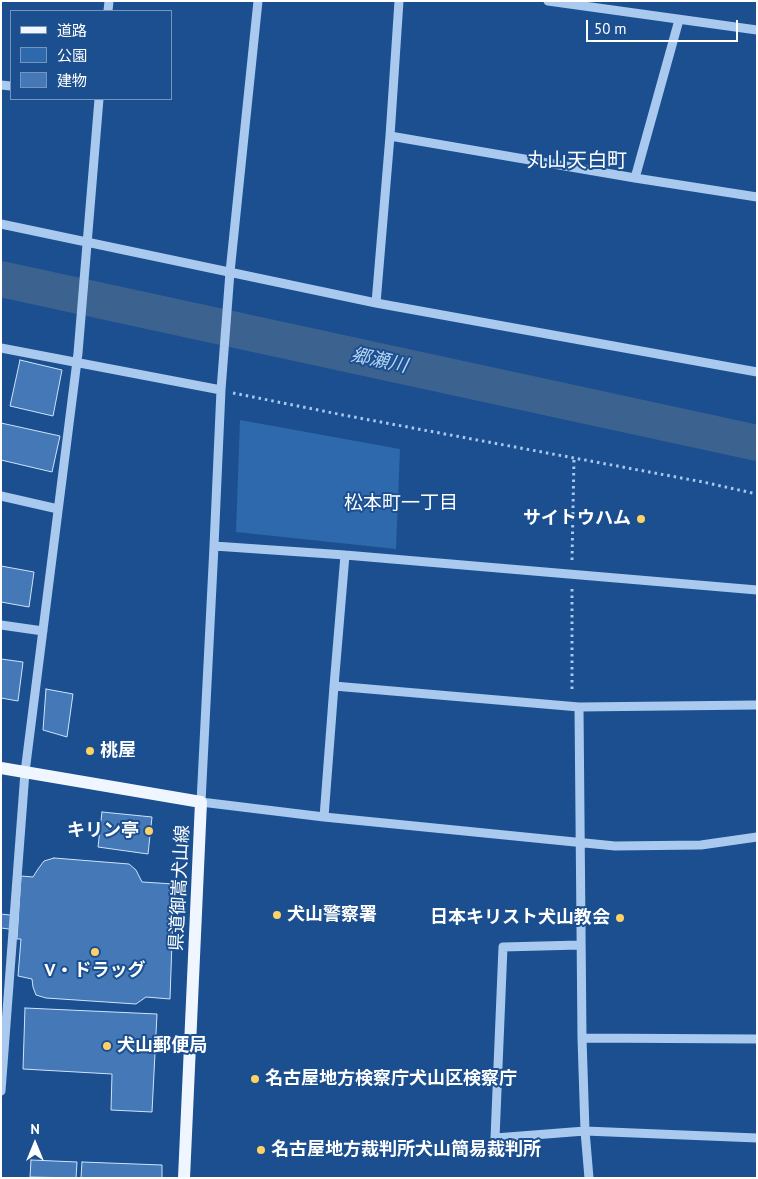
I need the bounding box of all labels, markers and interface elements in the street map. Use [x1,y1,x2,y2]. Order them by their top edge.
legend [10,10,172,100]
scale bar [588,10,740,42]
text: 50 m [594,19,627,38]
text: 道路 [57,21,87,40]
text: 公園 [57,46,87,65]
text: 建物 [57,71,87,90]
district label: 丸山天白町 [527,149,627,173]
water label: 郷瀬川 [349,344,409,378]
district label: 松本町一丁目 [344,493,458,515]
place label: サイトウハム [523,508,631,530]
marker: サイトウハム [635,513,647,525]
place label: 桃屋 [100,740,136,762]
marker: 桃屋 [84,745,96,757]
place label: キリン亭 [67,820,139,842]
marker: キリン亭 [143,825,155,837]
street label: 県道御嵩犬山線 [166,825,194,951]
place label: 犬山警察署 [287,904,377,926]
place label: 日本キリスト犬山教会 [430,907,610,929]
marker: 犬山警察署 [271,909,283,921]
marker: 日本キリスト犬山教会 [614,912,626,924]
marker: V・ドラッグ [89,946,101,958]
place label: V・ドラッグ [45,960,145,982]
place label: 犬山郵便局 [117,1035,207,1057]
marker: 犬山郵便局 [101,1040,113,1052]
place label: 名古屋地方検察庁犬山区検察庁 [265,1068,517,1090]
marker: 名古屋地方検察庁犬山区検察庁 [249,1073,261,1085]
north arrow [10,1119,60,1169]
text: N [30,1120,40,1138]
place label: 名古屋地方裁判所犬山簡易裁判所 [271,1139,541,1161]
marker: 名古屋地方裁判所犬山簡易裁判所 [255,1144,267,1156]

